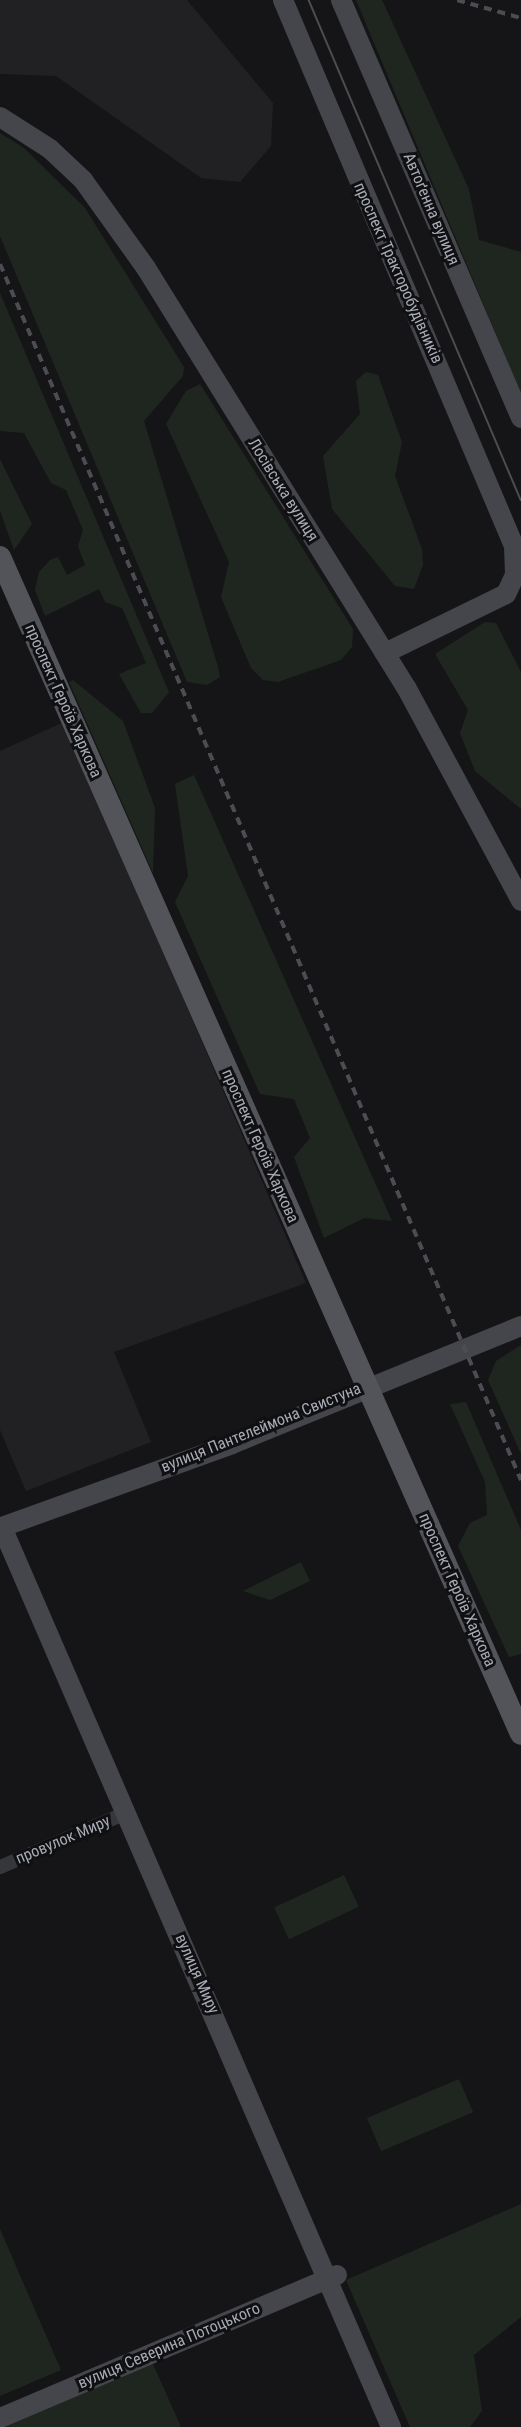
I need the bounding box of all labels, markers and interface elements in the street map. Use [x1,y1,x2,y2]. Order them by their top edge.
street label: Автоґенна вулиця [399,150,463,268]
street label: проспект Тракторобудівників [349,179,447,367]
street label: Лосівська вулиця [244,435,322,545]
street label: проспект Героїв Харкова [20,621,106,781]
street label: проспект Героїв Харкова [217,1066,303,1226]
street label: вулиця Пантелеймона Свистуна [158,1379,364,1477]
street label: проспект Героїв Харкова [414,1510,500,1670]
street label: провулок Миру [13,1812,113,1868]
street label: вулиця Миру [171,1931,223,2017]
street label: вулиця Северина Потоцького [75,2299,263,2393]

